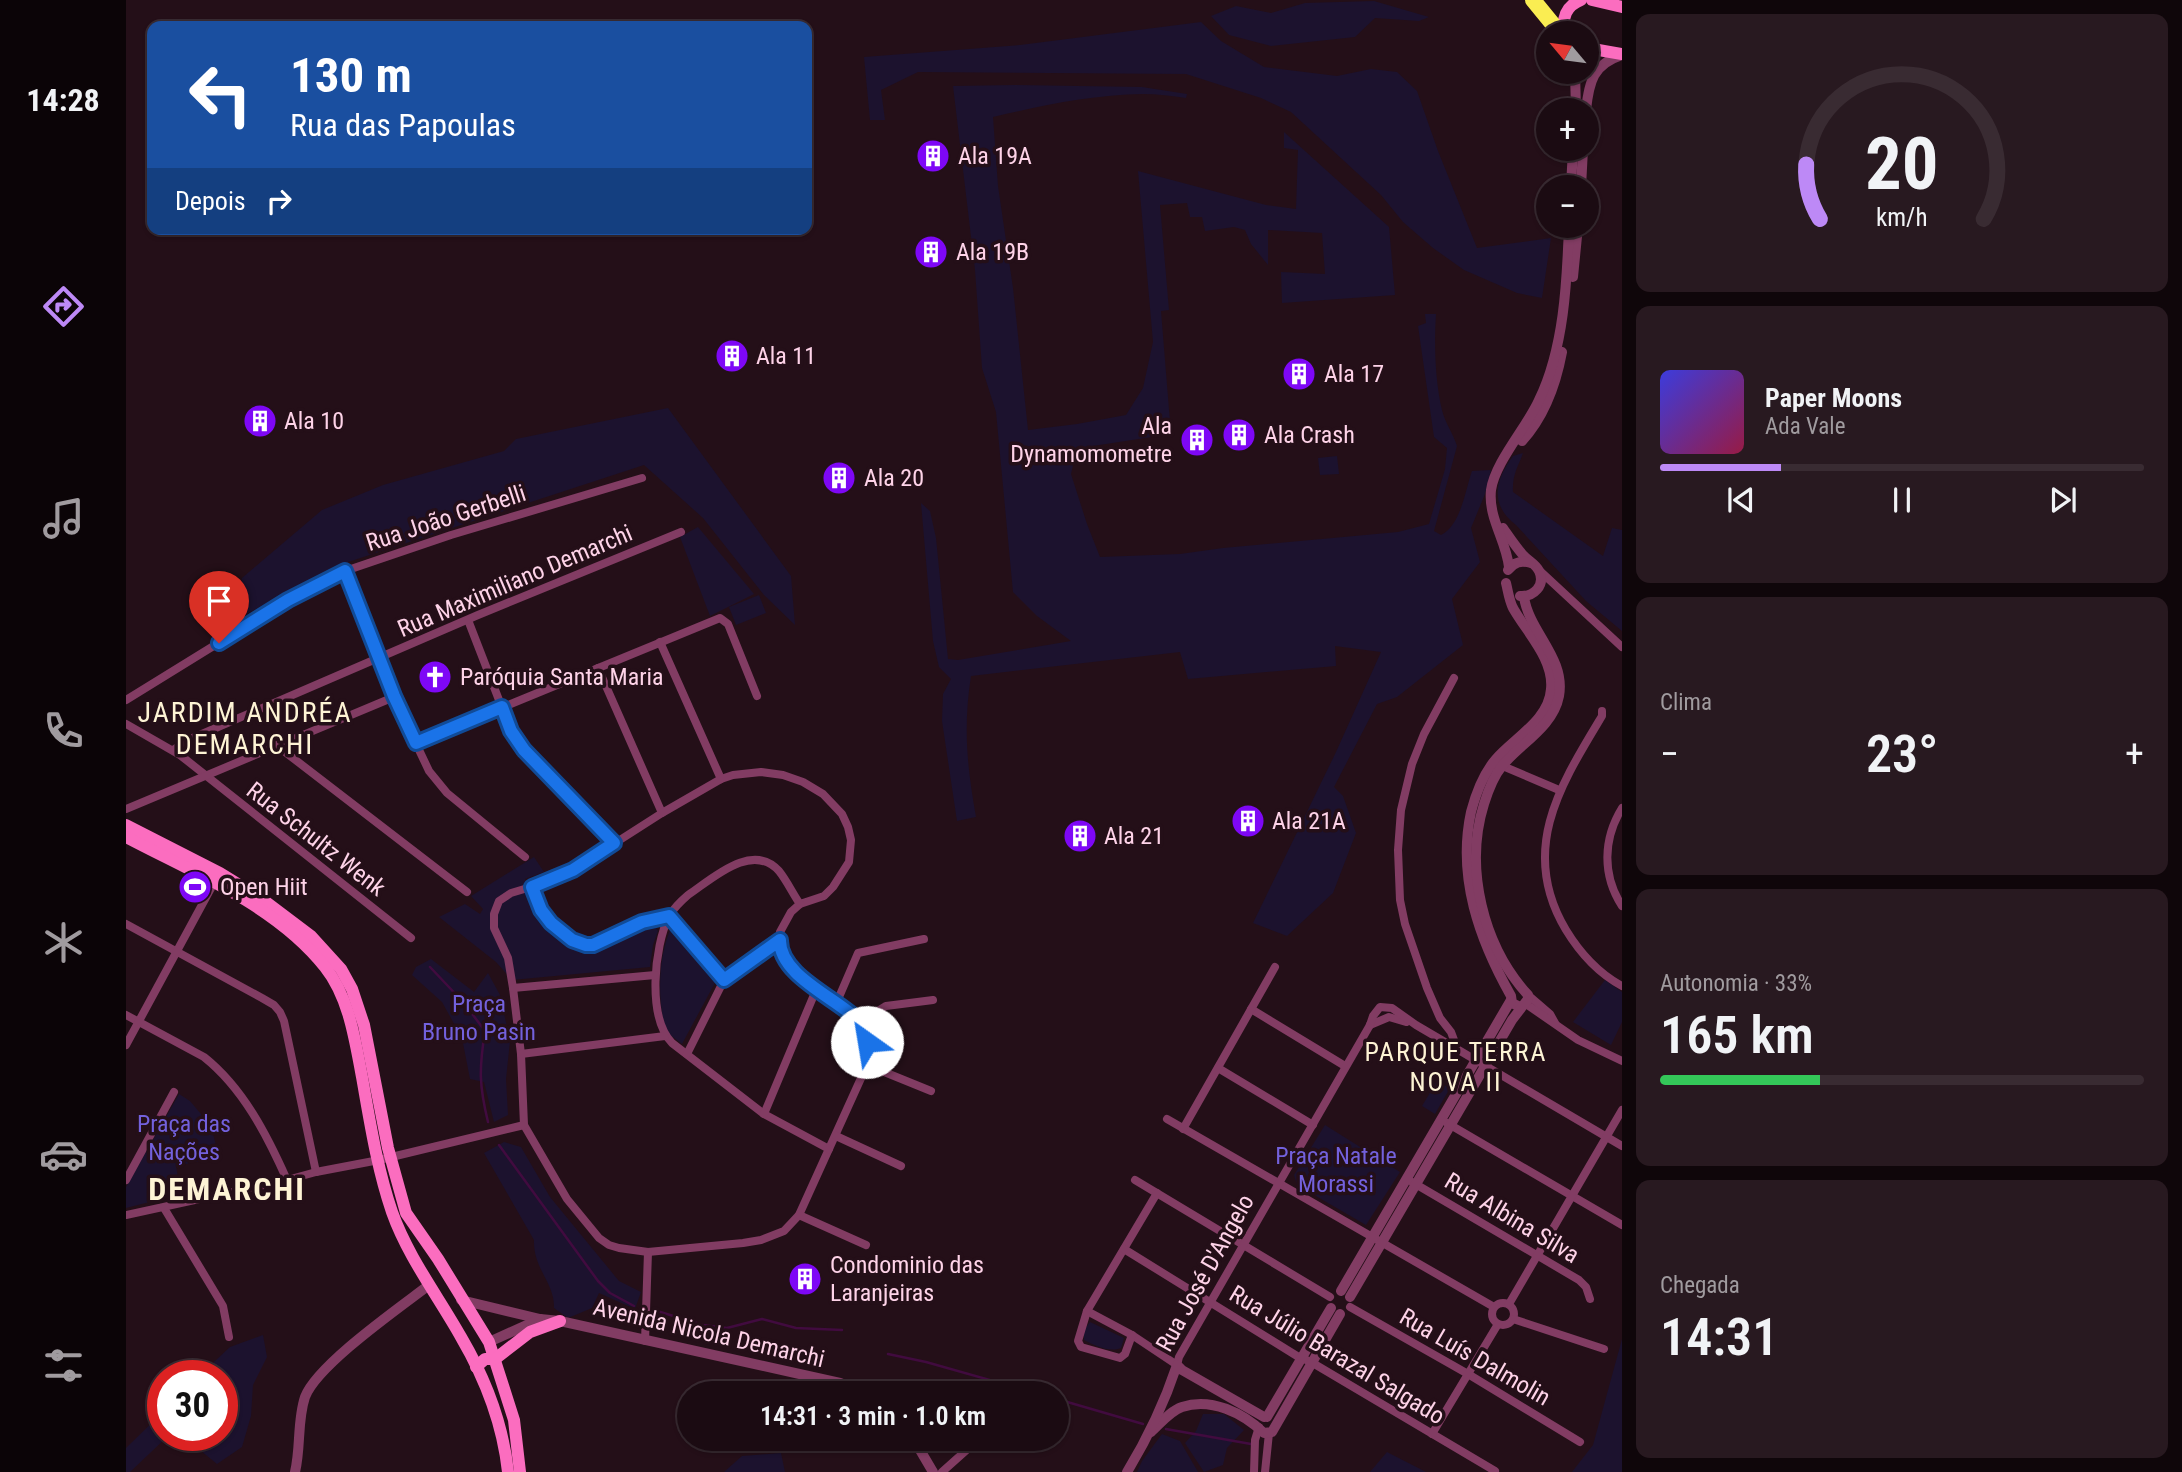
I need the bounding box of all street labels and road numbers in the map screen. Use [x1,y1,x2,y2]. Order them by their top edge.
street label: Rua João Gerbelli [363,479,529,557]
street label: Rua Maximiliano Demarchi [394,519,636,643]
street label: Rua Schultz Wenk [241,776,391,902]
street label: Rua Albina Silva [1440,1167,1584,1269]
street label: Rua José D'Angelo [1150,1190,1260,1356]
street label: Rua Júlio Barazal Salgado [1224,1280,1450,1430]
street label: Avenida Nicola Demarchi [591,1293,827,1373]
street label: Rua Luís Dalmolin [1395,1303,1555,1411]

